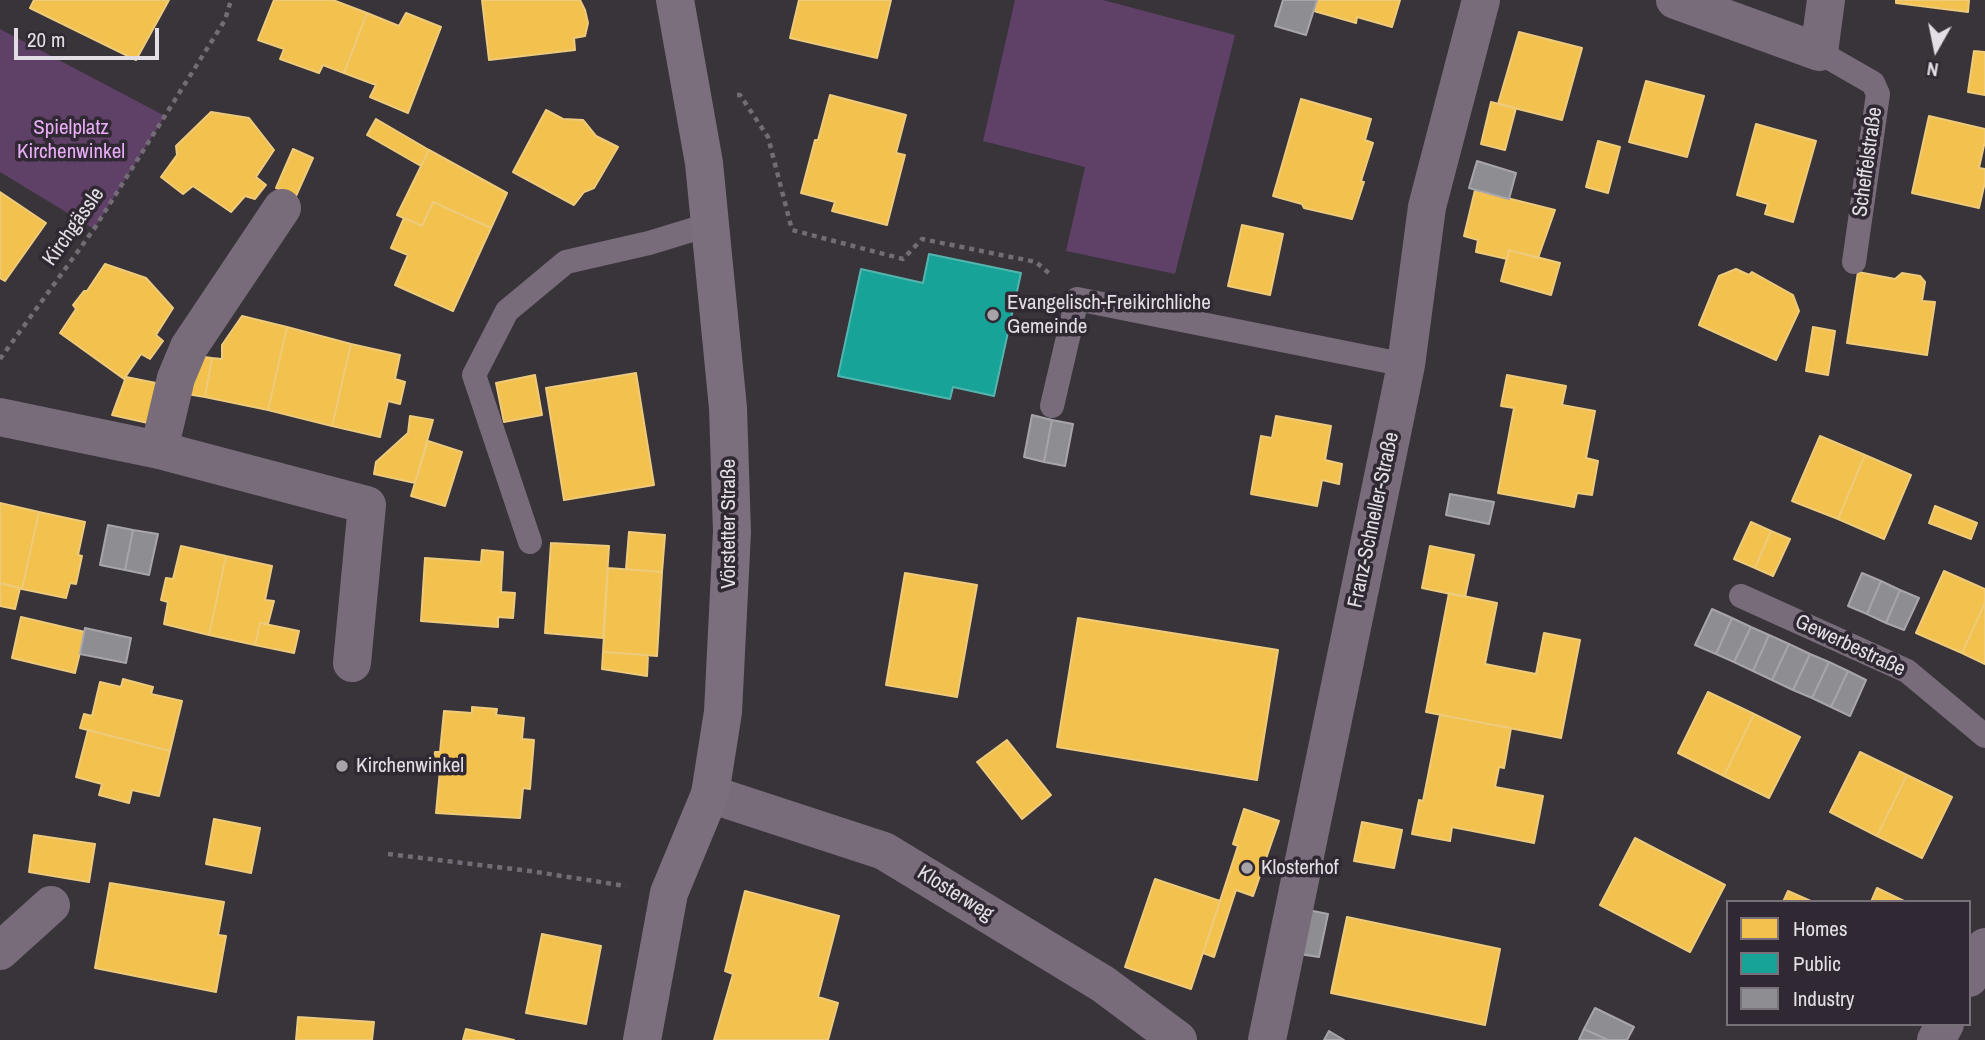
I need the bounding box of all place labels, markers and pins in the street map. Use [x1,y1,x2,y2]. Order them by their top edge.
place label: Evangelisch-Freikirchliche Gemeinde [1007,290,1211,340]
marker: Evangelisch-Freikirchliche Gemeinde [985,307,1001,323]
place label: Kirchenwinkel [356,753,464,779]
marker: Kirchenwinkel [334,758,350,774]
place label: Klosterhof [1261,855,1339,881]
marker: Klosterhof [1239,860,1255,876]

